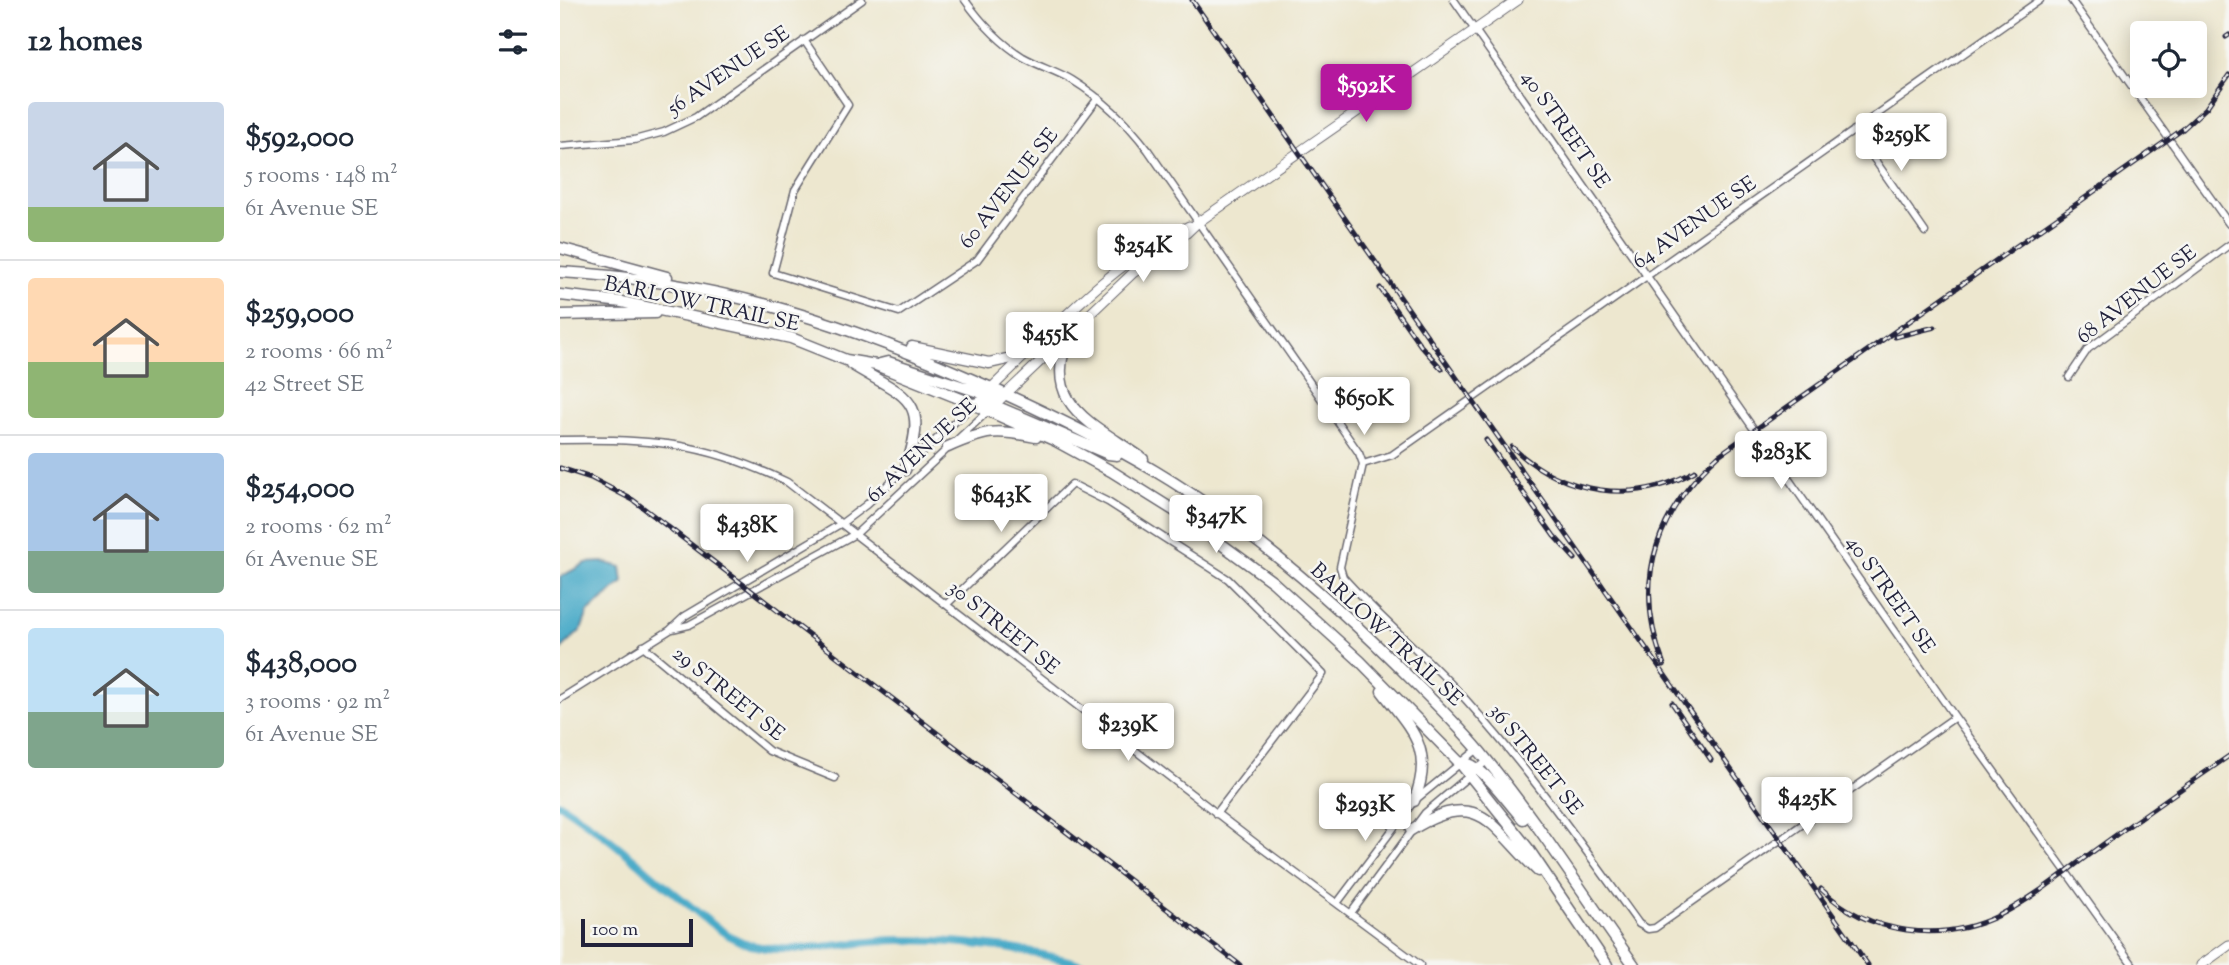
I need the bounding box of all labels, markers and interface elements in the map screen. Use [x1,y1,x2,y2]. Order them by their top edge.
street label: 56 AVENUE SE [661,19,797,124]
text: 12 homes [28,21,143,64]
map controls [2130,21,2207,98]
button: locate [2130,21,2207,98]
icon: filters [494,23,532,61]
pin: $592K [1317,64,1415,124]
street label: 40 STREET SE [1512,65,1616,196]
text: $592K [1337,70,1395,103]
pin: $259K [1852,114,1950,173]
text: $592,000 [245,117,354,160]
text: $259K [1872,119,1930,152]
street label: 60 AVENUE SE [953,122,1067,256]
icon: home [84,130,168,214]
text: 5 rooms · 148 m² [245,160,398,193]
street label: 64 AVENUE SE [1627,170,1763,278]
text: 61 Avenue SE [245,193,378,226]
pin: $254K [1094,224,1192,284]
text: $254K [1113,230,1173,263]
street label: 68 AVENUE SE [2071,239,2204,352]
street label: BARLOW TRAIL SE [601,270,802,340]
text: $259,000 [245,293,354,336]
icon: home [84,306,168,390]
pin: $455K [1001,312,1099,372]
text: $455K [1022,318,1078,351]
text: 2 rooms · 66 m² [245,336,393,369]
text: 42 Street SE [245,369,364,402]
pin: $650K [1315,378,1413,437]
text: $650K [1334,383,1394,416]
street label: 61 AVENUE SE [860,392,985,511]
pin: $283K [1732,432,1830,491]
text: $283K [1751,437,1811,470]
text: $254,000 [245,468,355,511]
pin: $643K [952,475,1050,534]
text: $643K [971,480,1031,513]
icon: home [84,481,168,565]
pin: $347K [1167,496,1265,555]
text: $347K [1185,501,1247,534]
pin: $438K [698,504,796,564]
text: $438K [716,510,778,543]
text: 2 rooms · 62 m² [245,511,392,544]
street label: 40 STREET SE [1837,530,1941,661]
text: 61 Avenue SE [245,544,378,577]
street label: BARLOW TRAIL SE [1303,557,1469,714]
street label: 30 STREET SE [940,574,1065,683]
street label: 29 STREET SE [665,640,791,749]
text: $438,000 [245,643,357,686]
icon: home [84,656,168,740]
text: 3 rooms · 92 m² [245,686,390,719]
street label: 36 STREET SE [1480,698,1589,823]
pin: $239K [1079,704,1177,763]
text: $239K [1098,709,1158,742]
text: 61 Avenue SE [245,719,378,752]
pin: $425K [1758,778,1856,837]
text: $425K [1777,783,1837,816]
pin: $293K [1316,784,1414,843]
text: $293K [1335,789,1395,822]
scale bar [581,916,693,948]
text: 100 m [592,917,638,944]

